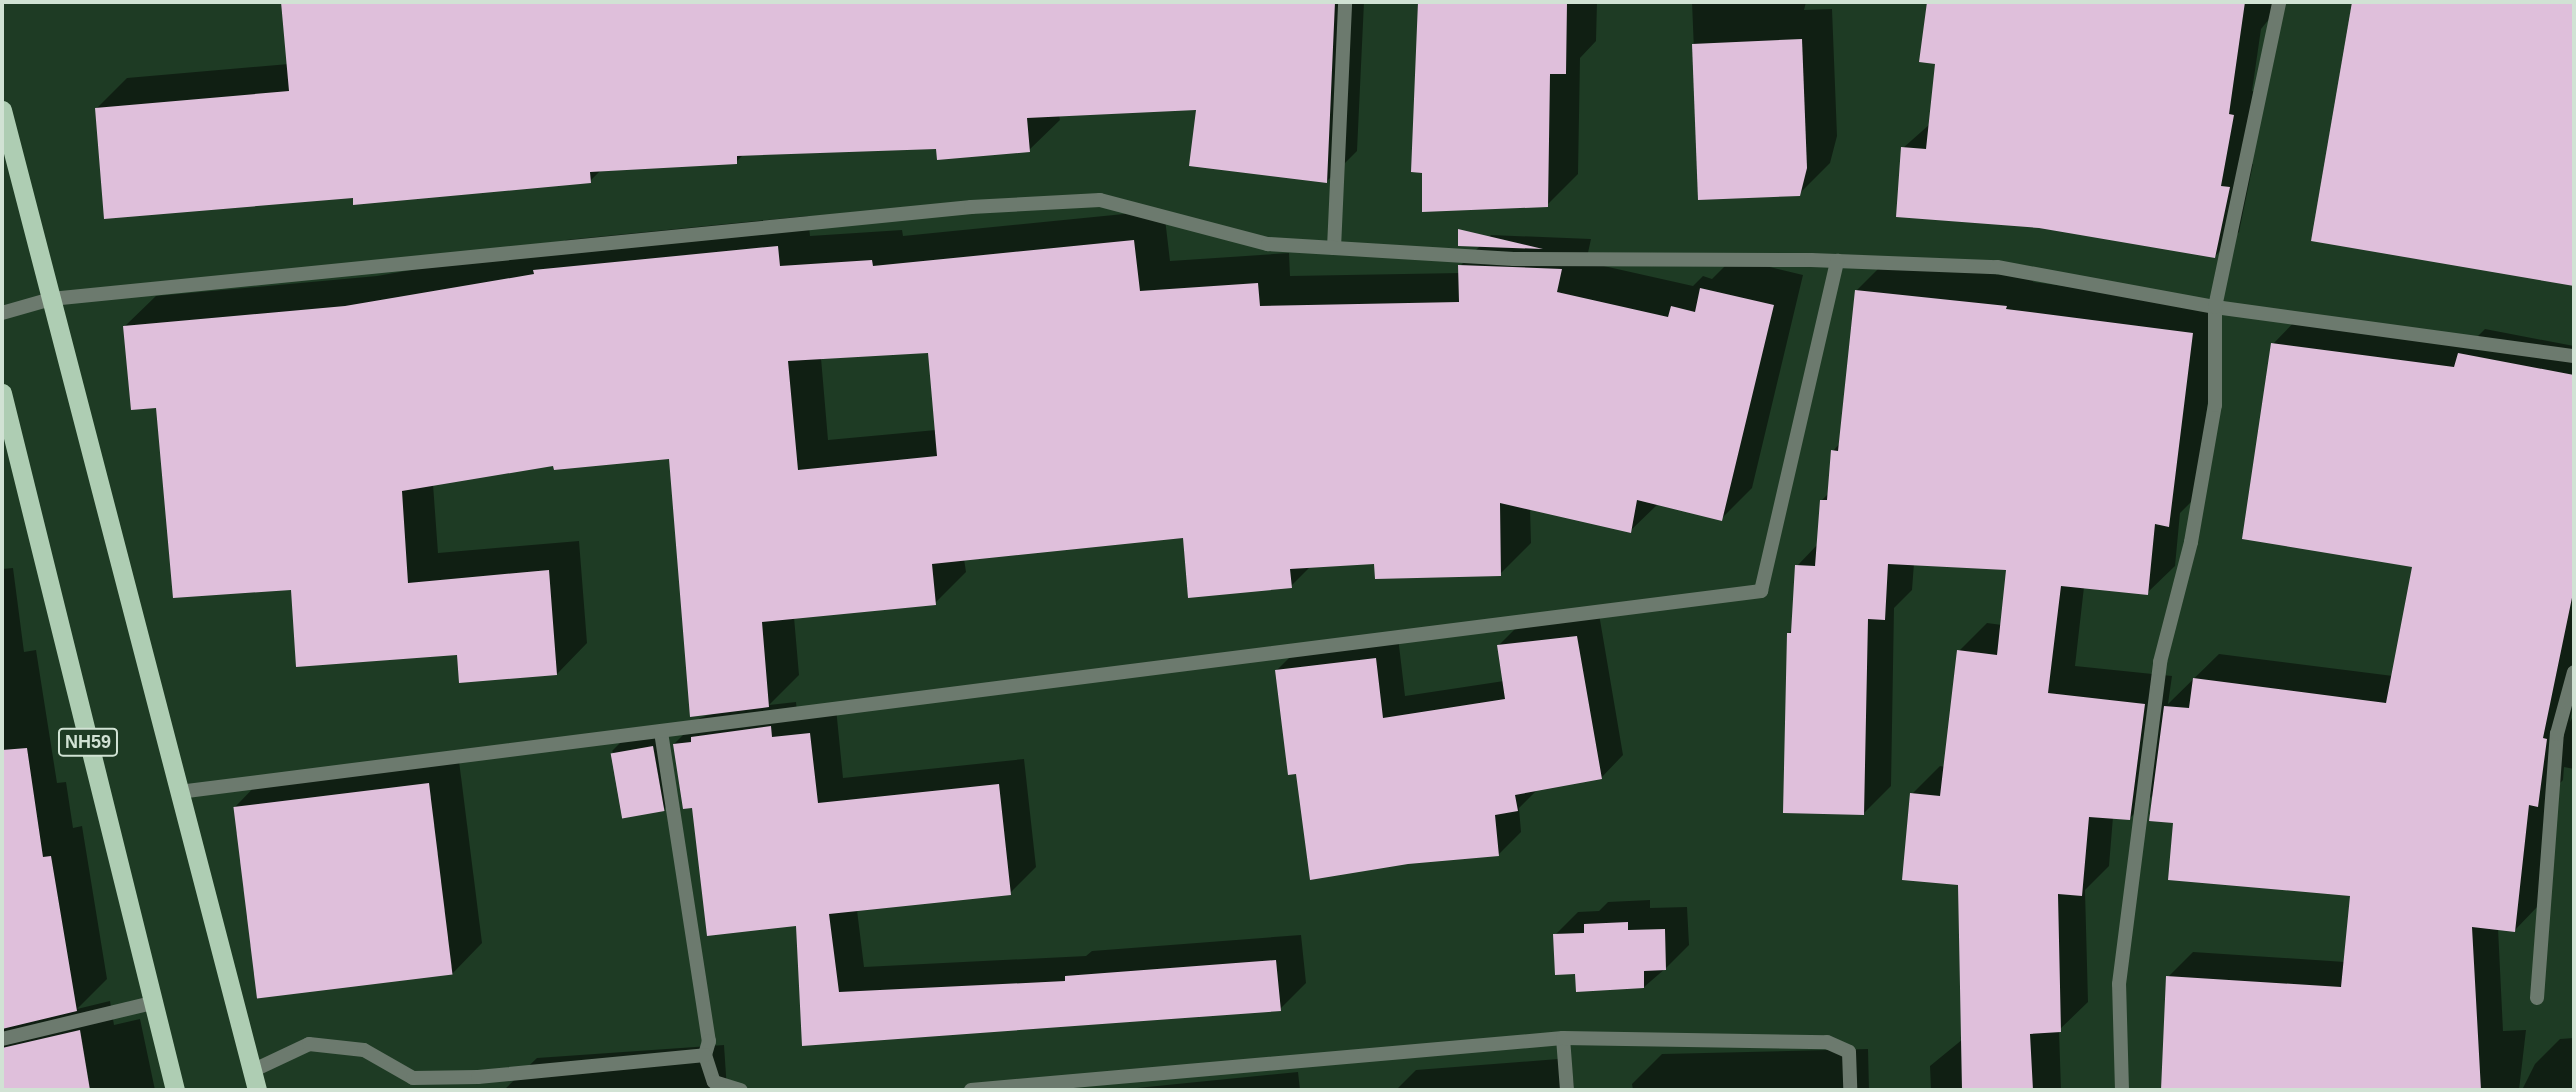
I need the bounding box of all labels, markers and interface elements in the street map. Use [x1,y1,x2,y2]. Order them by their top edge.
road number: NH59 [56,728,119,756]

